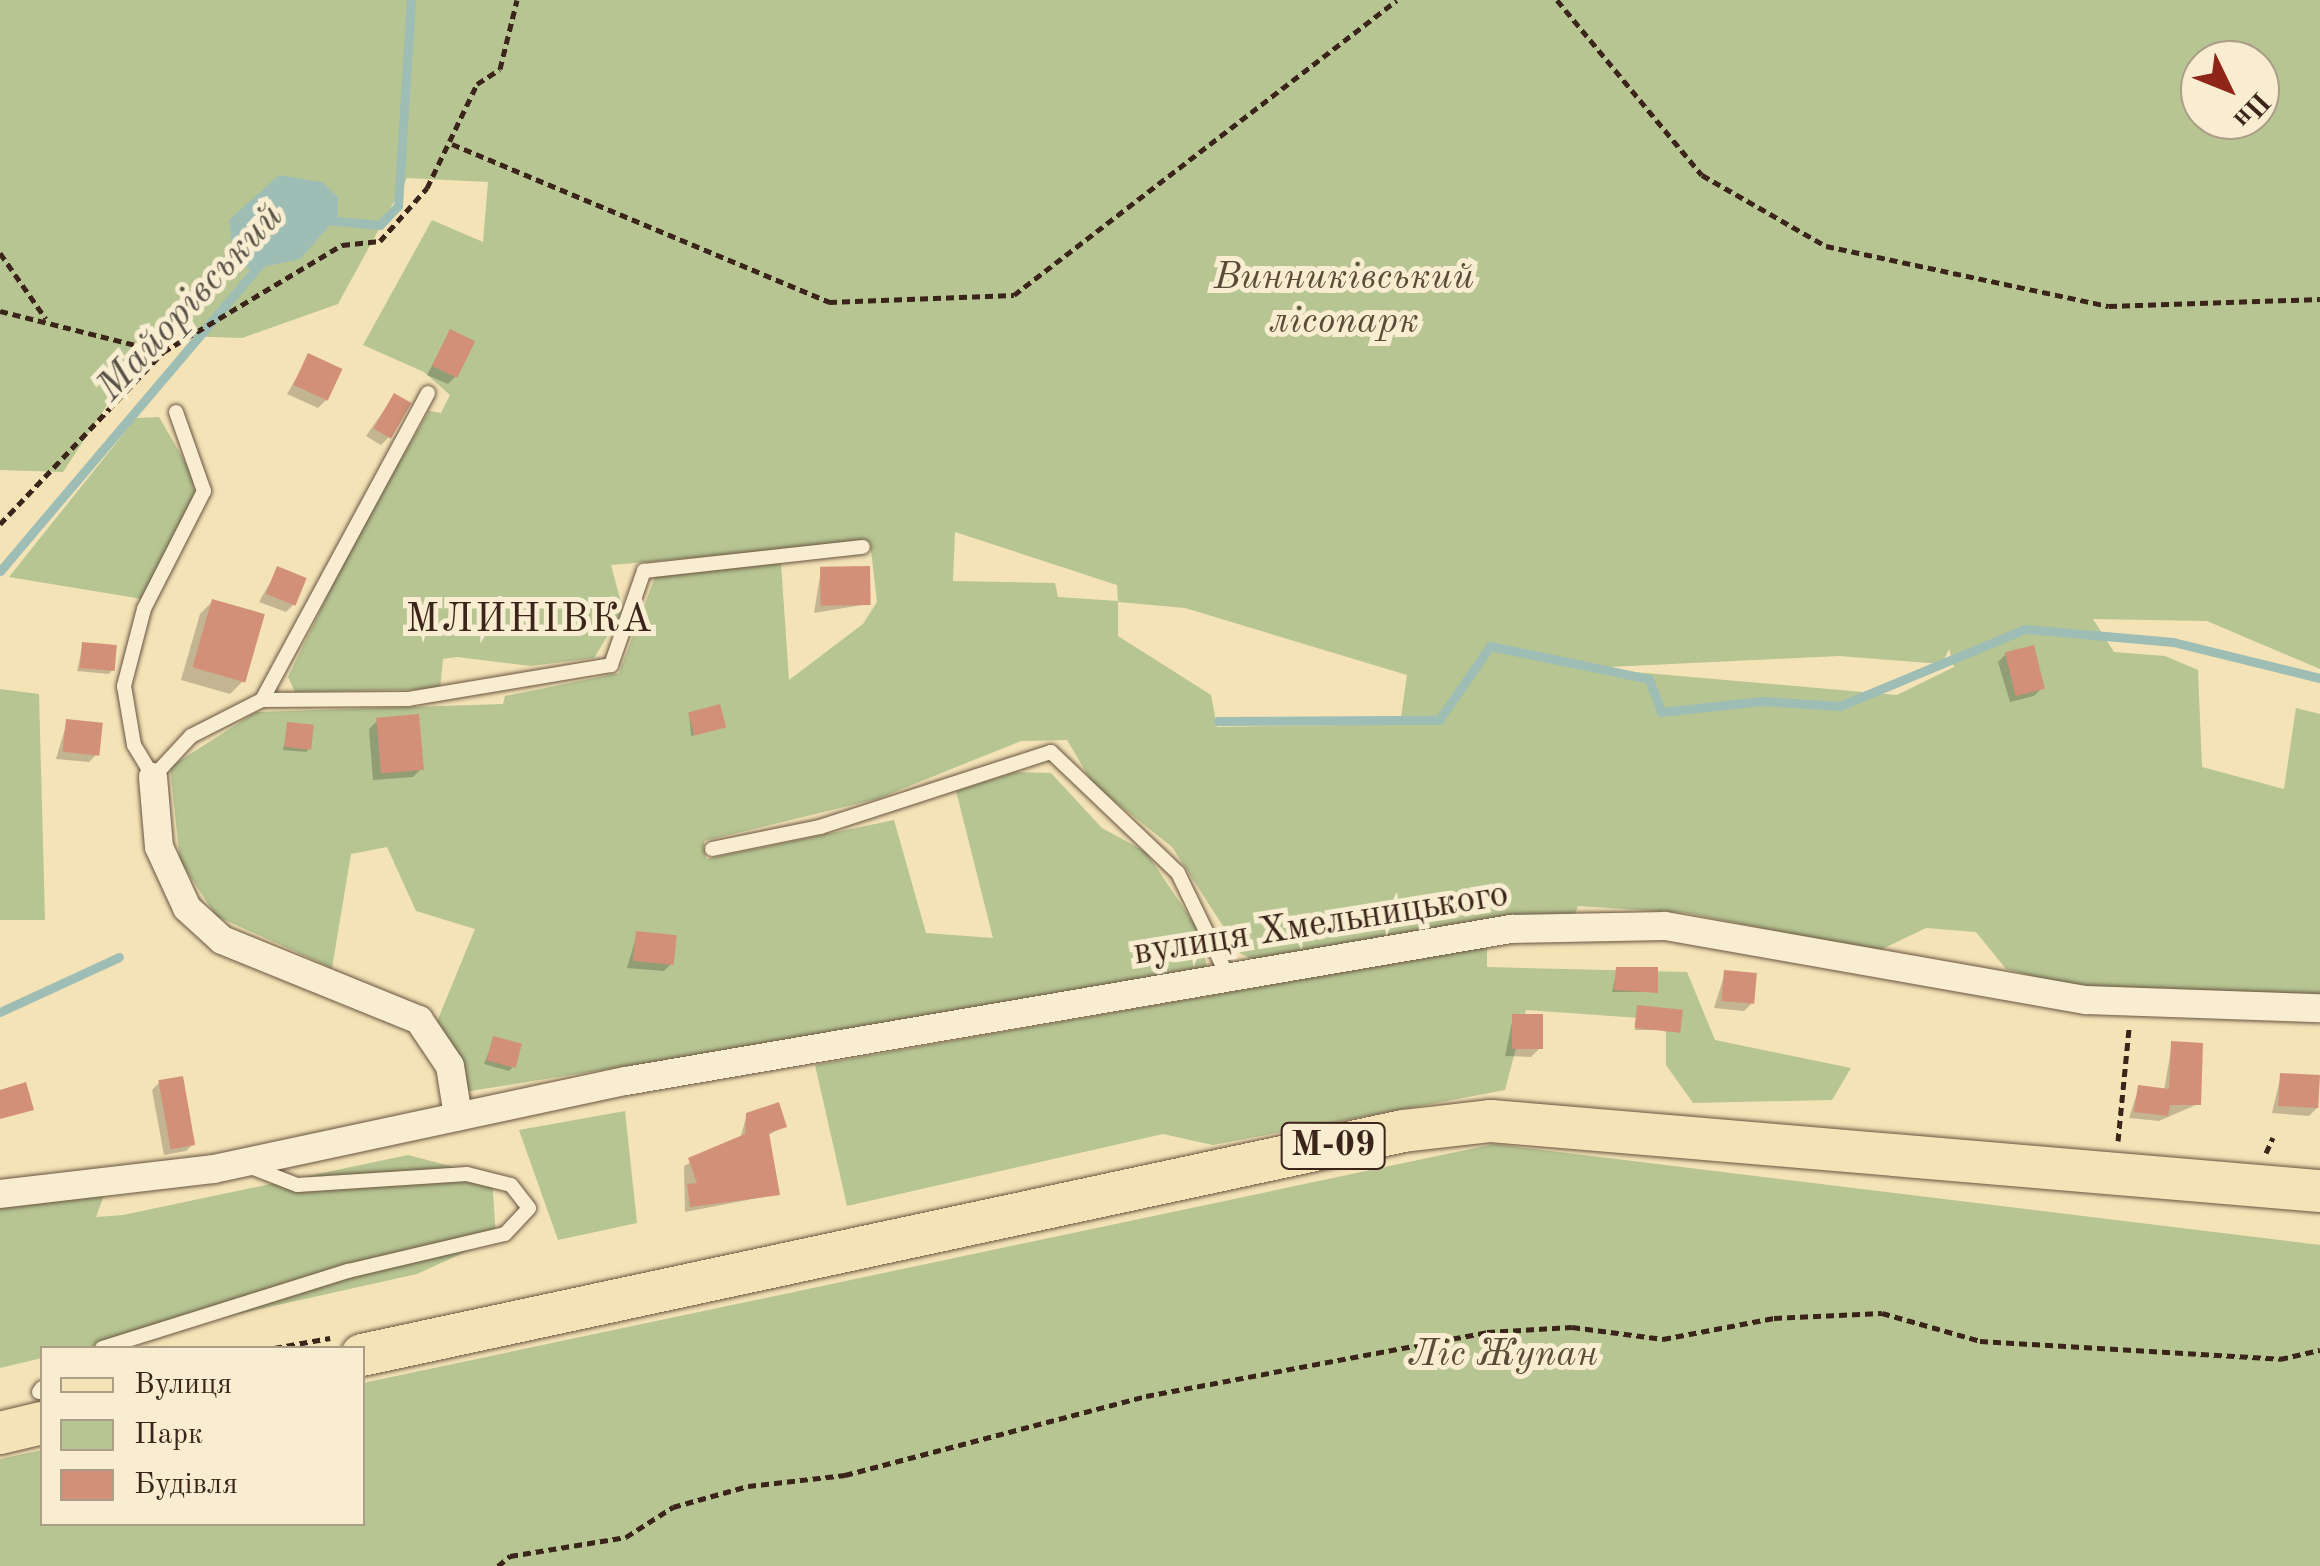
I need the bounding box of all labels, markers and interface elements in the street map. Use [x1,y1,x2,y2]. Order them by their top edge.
north arrow [2180,40,2280,140]
text: Пн [2227,85,2274,133]
water label: Майорівський [87,194,295,412]
park label: Винниківський лісопарк [1214,256,1474,346]
district label: МЛИНІВКА [406,597,654,645]
street label: вулиця Хмельницького [1130,873,1512,977]
road number: М-09 [1280,1116,1386,1176]
park label: Ліс Жупан [1408,1333,1598,1379]
legend [40,1346,365,1526]
text: Вулиця [134,1370,232,1400]
text: Парк [134,1420,203,1450]
text: Будівля [134,1470,238,1500]

